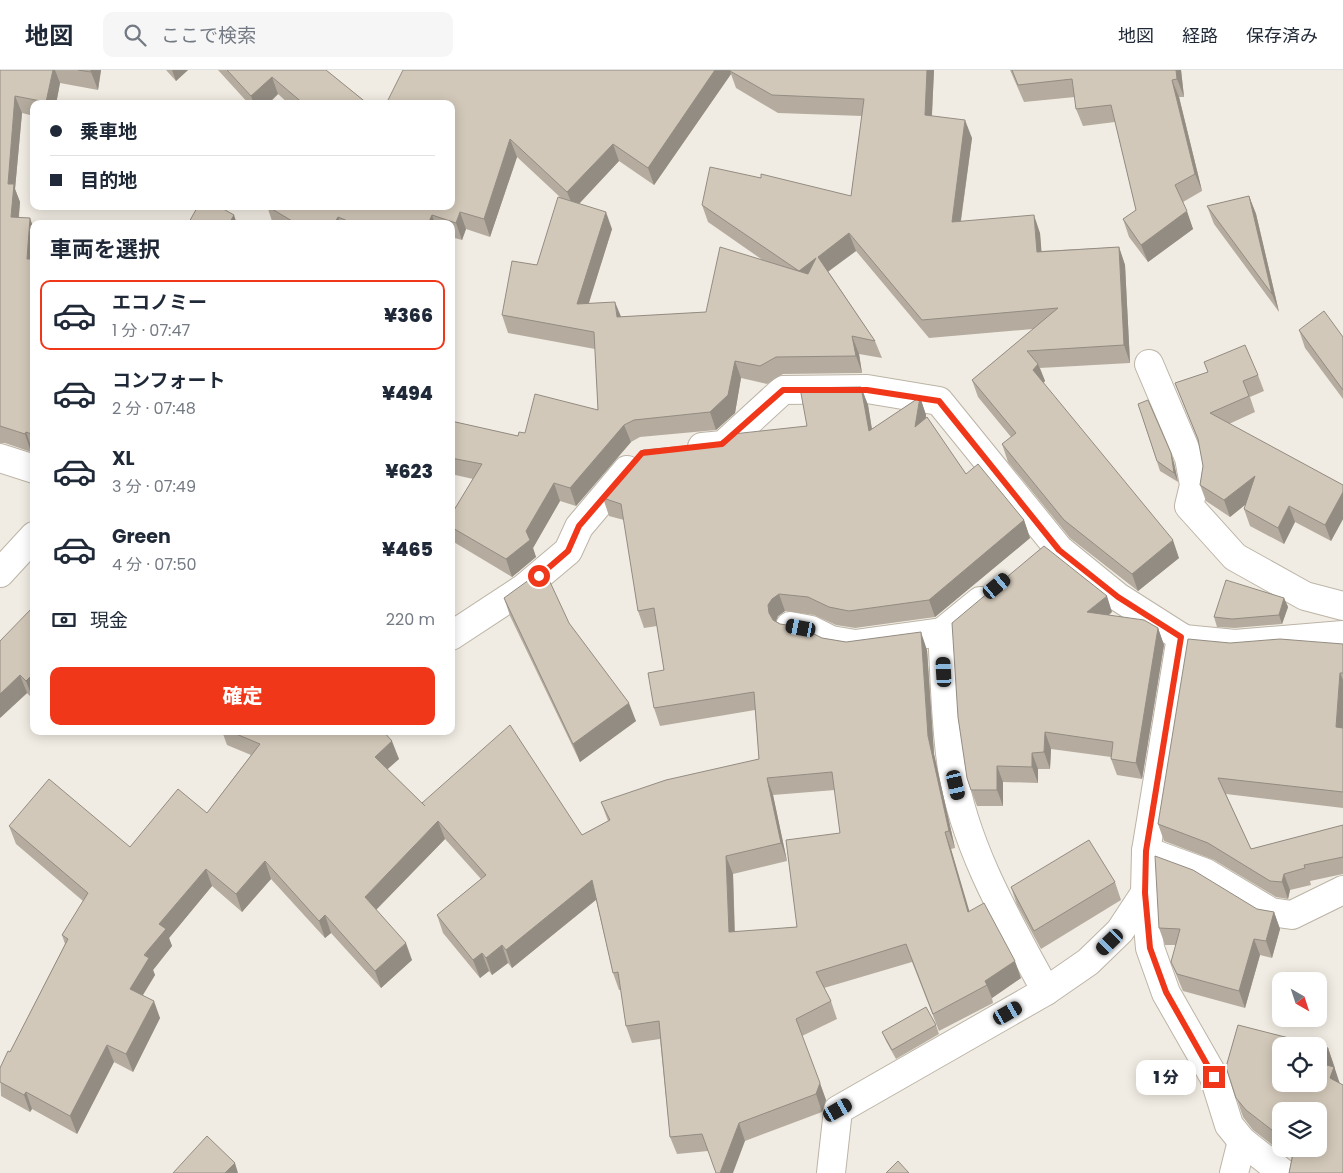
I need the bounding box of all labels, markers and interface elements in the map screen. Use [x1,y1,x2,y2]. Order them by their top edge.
search box [103,12,453,57]
text: 地図 [25,19,73,52]
icon: search [121,21,149,49]
text: ここで検索 [161,22,256,49]
text: 地図 [1118,23,1154,48]
text: 経路 [1182,23,1218,48]
text: 保存済み [1246,23,1318,48]
text: 乗車地 [80,118,137,145]
text: 目的地 [80,167,137,194]
text: 車両を選択 [50,234,160,265]
text: エコノミー [112,289,207,316]
icon: car [52,293,97,338]
text: ¥366 [384,302,433,329]
text: 1 分 · 07:47 [112,319,190,342]
text: コンフォート [112,367,225,394]
icon: car [52,371,97,416]
text: ¥494 [382,380,433,407]
text: 2 分 · 07:48 [112,397,196,420]
text: XL [112,445,135,472]
icon: car [52,449,97,494]
text: ¥623 [385,458,433,485]
text: 3 分 · 07:49 [112,475,196,498]
text: Green [112,523,171,550]
icon: car [52,527,97,572]
text: ¥465 [382,536,433,563]
text: 4 分 · 07:50 [112,553,197,576]
route start [528,565,550,587]
car [980,571,1013,601]
icon: cash [50,606,78,634]
text: 現金 [90,607,128,634]
text: 220 m [386,608,435,631]
car [784,618,817,638]
car [935,657,952,687]
button: 確定 [50,667,435,725]
car [945,769,966,801]
car [1094,926,1126,958]
north arrow [1272,972,1328,1028]
map controls [1272,972,1327,1157]
car [991,999,1024,1027]
button: locate [1272,1037,1327,1092]
callout: 1 分 [1136,1060,1196,1094]
text: 1 分 [1153,1066,1179,1089]
route end [1203,1066,1225,1088]
car [821,1096,854,1124]
button: layers [1272,1102,1327,1157]

